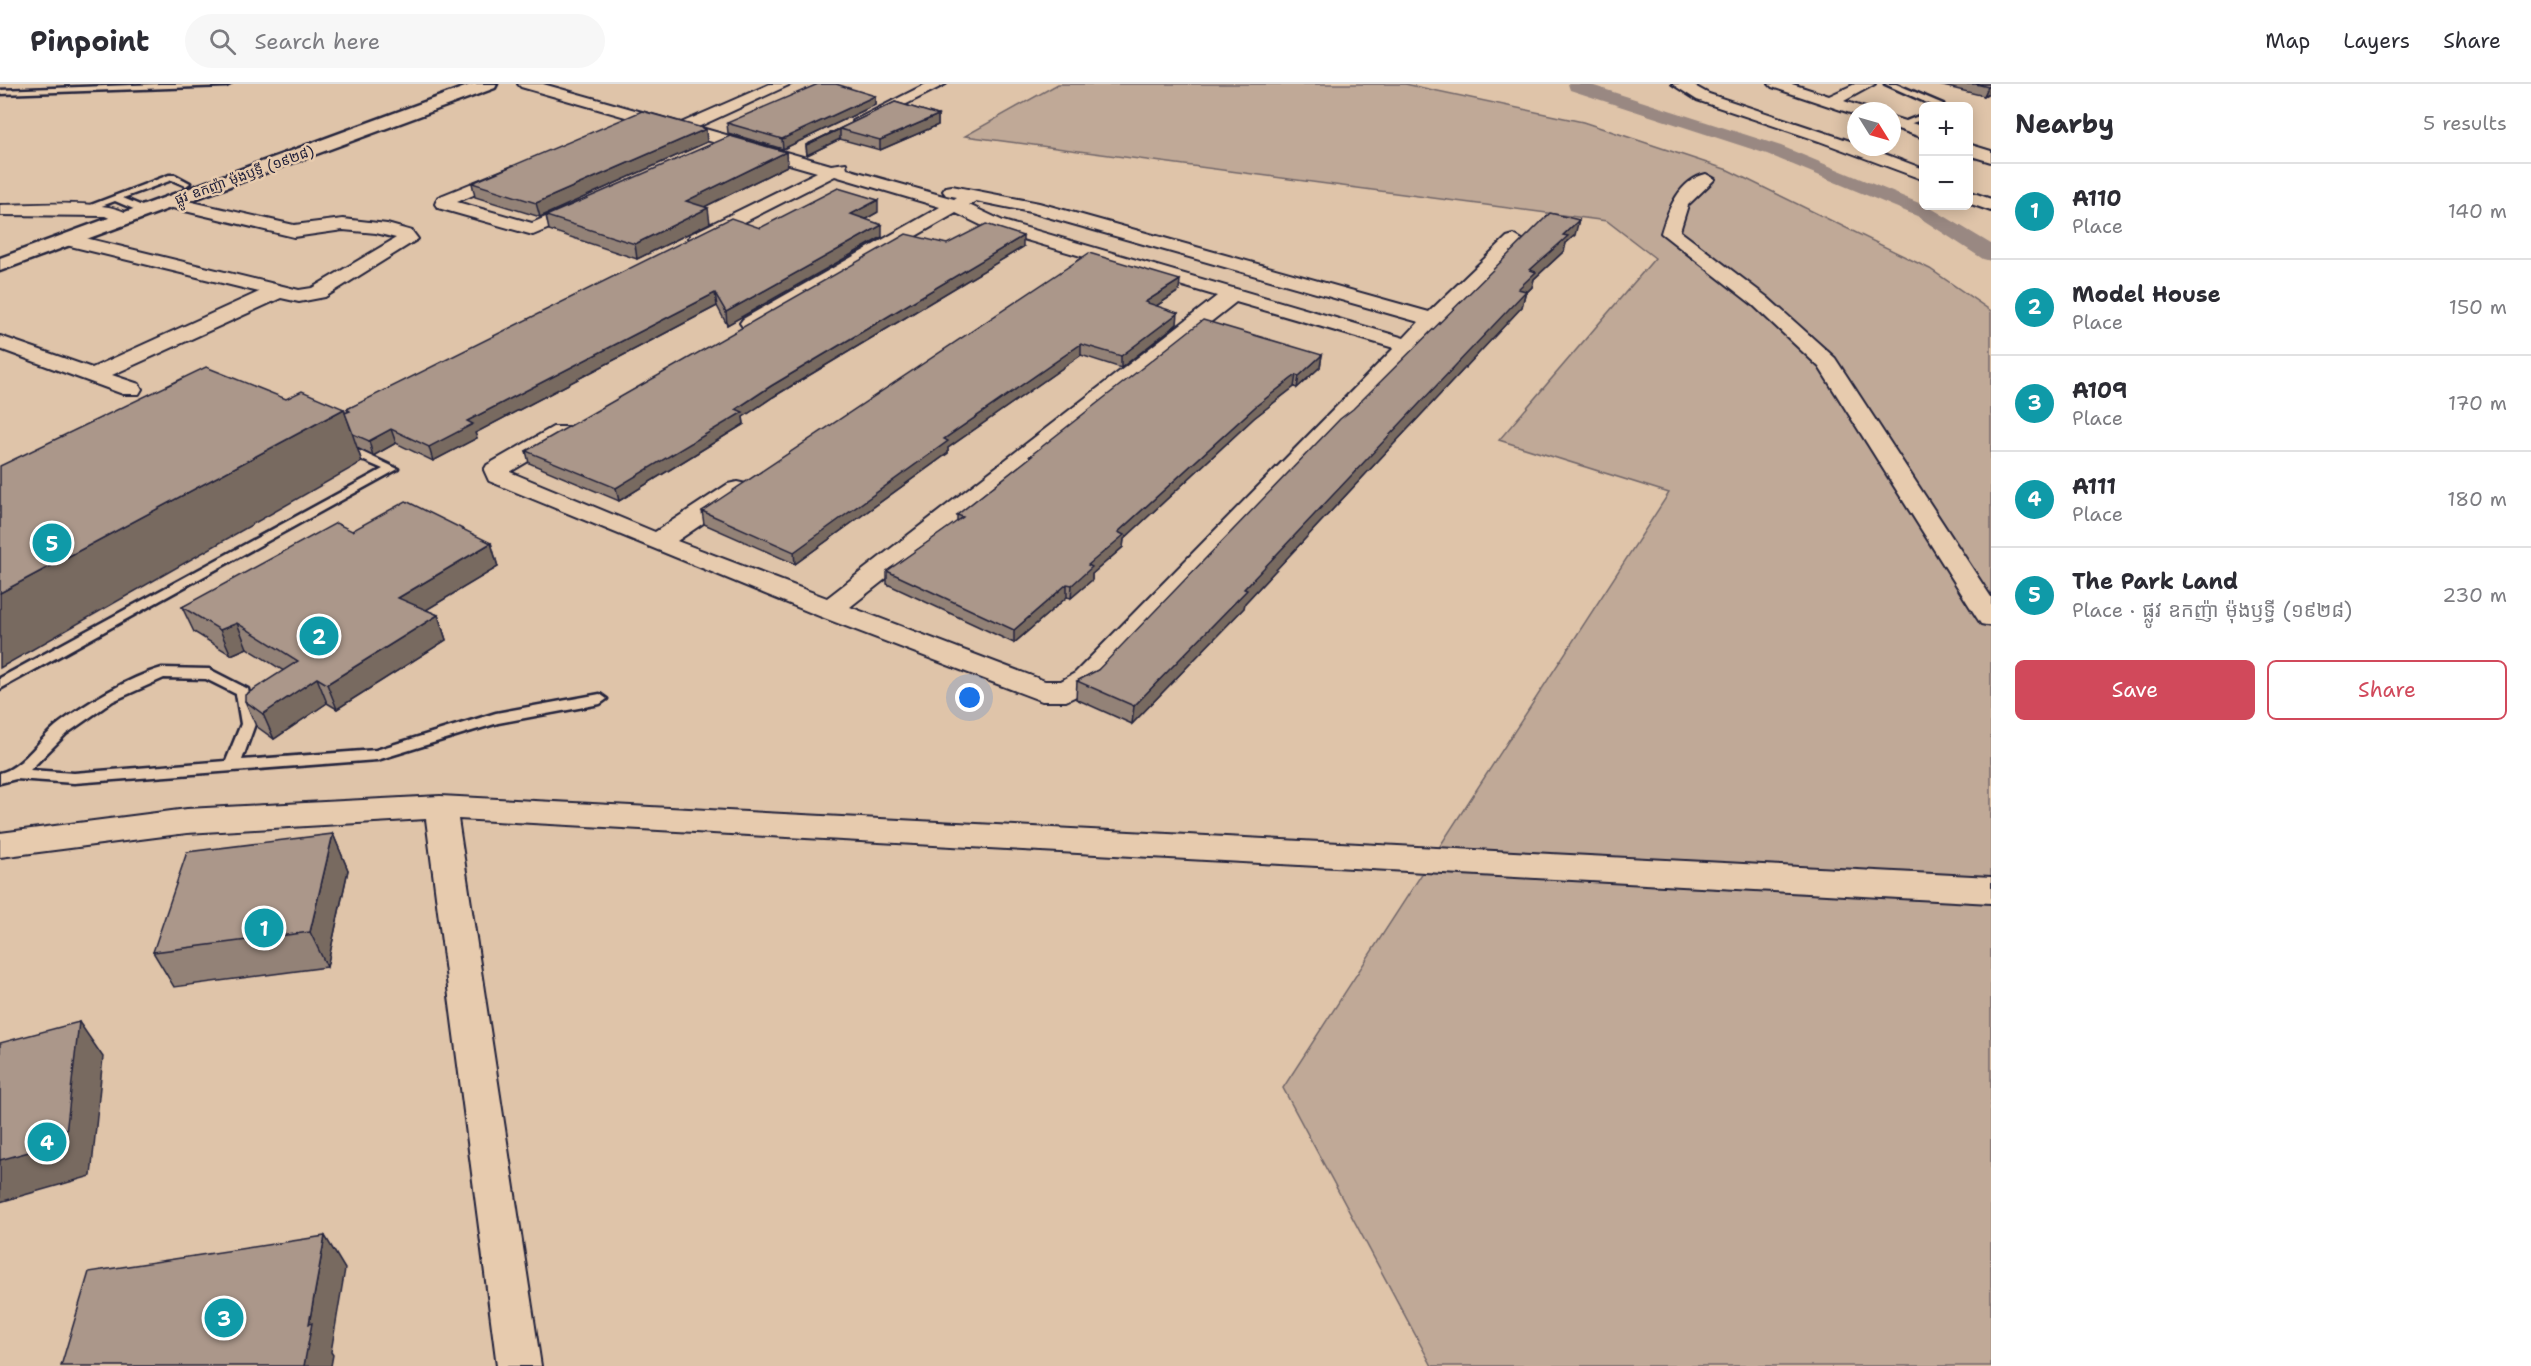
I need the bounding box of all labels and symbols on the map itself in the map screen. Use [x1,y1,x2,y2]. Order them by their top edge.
north arrow [1847,102,1901,156]
street label: ផ្លូវ ឧកញ៉ា ម៉ុងឫទ្ធី (១៩២៨) [172,141,317,212]
pin: 5 [32,520,72,566]
pin: 2 [300,614,338,658]
your location [955,683,984,712]
pin: 1 [244,906,284,950]
pin: 4 [28,1120,66,1164]
pin: 3 [204,1296,244,1340]

